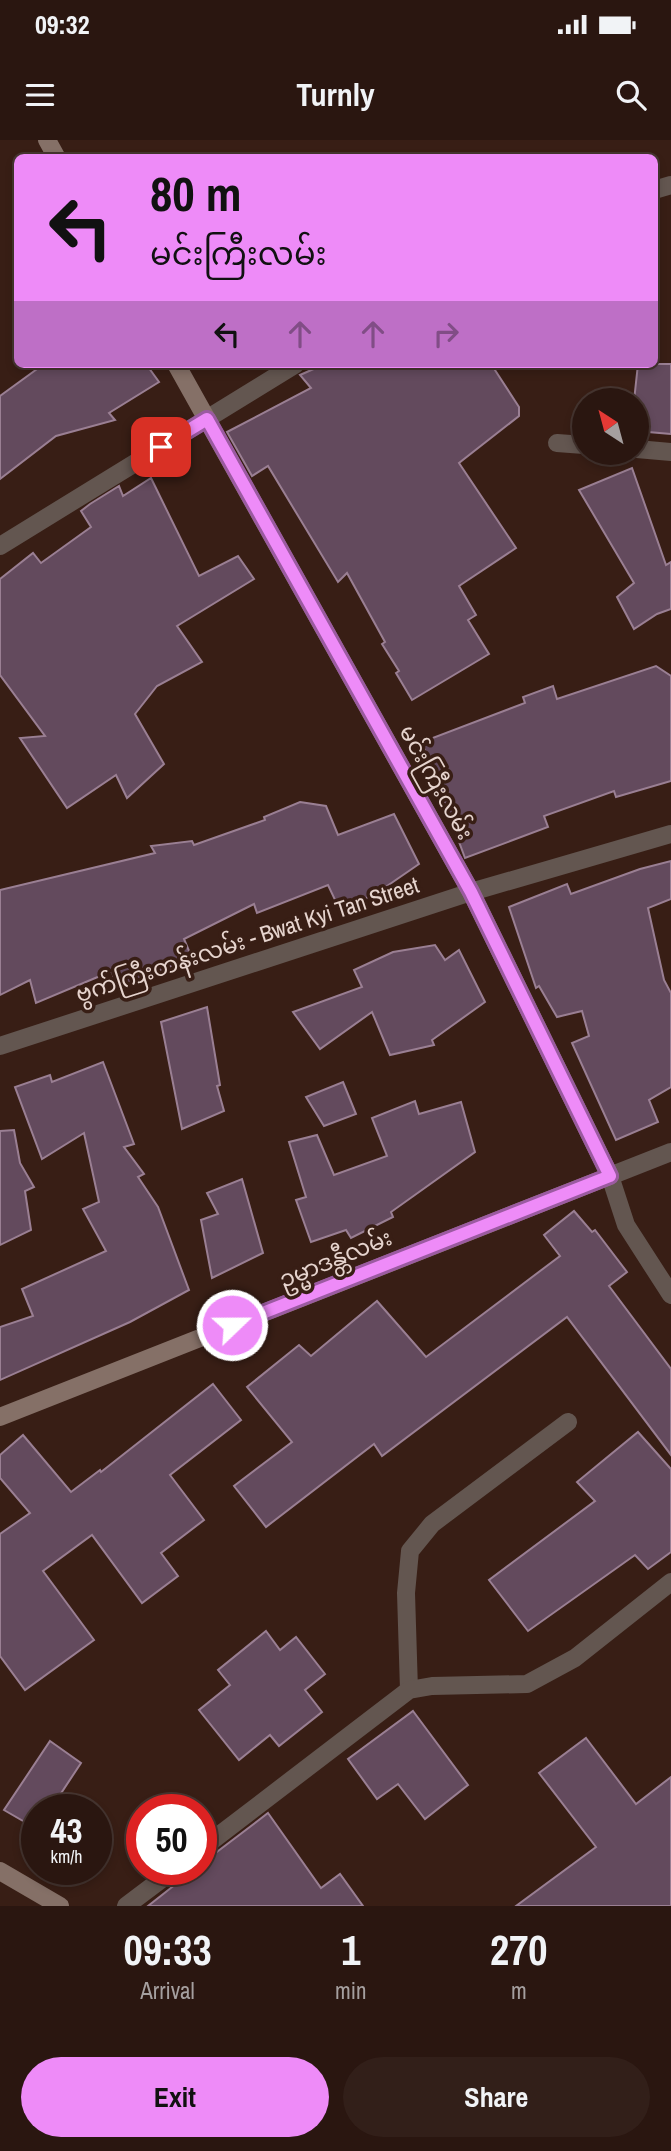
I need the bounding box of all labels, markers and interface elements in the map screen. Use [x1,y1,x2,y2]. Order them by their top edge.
text: 09:32 [35,7,90,42]
text: Turnly [296,73,375,116]
icon: menu [21,76,59,114]
icon: search [612,76,650,114]
text: 80 m [150,160,242,226]
icon: left [35,182,126,273]
text: မင်းကြီးလမ်း [150,232,327,275]
icon: left [208,315,246,353]
icon: ahead [281,315,319,353]
icon: ahead [354,315,392,353]
icon: right [427,315,465,353]
north arrow [572,388,649,466]
map controls [572,388,649,465]
pin [131,417,191,477]
icon: arrive [142,428,180,466]
street label: မင်းကြီးလမ်း [389,719,481,847]
street label: ဗွက်ကြီးတန်းလမ်း - Bwat Kyi Tan Street [71,869,424,1013]
street label: ဥမ္မာဒန္တီလမ်း [274,1221,398,1299]
position arrow [195,1288,269,1362]
speed limit sign: 50 [126,1794,217,1885]
text: 43 [51,1807,82,1854]
text: km/h [51,1844,83,1869]
text: 09:33 [124,1922,212,1978]
text: 1 [341,1922,360,1978]
text: 270 [490,1922,548,1978]
text: Arrival [140,1975,195,2006]
text: min [335,1975,367,2006]
text: m [511,1975,527,2006]
button: Exit [21,2057,329,2137]
button: Share [343,2057,650,2137]

